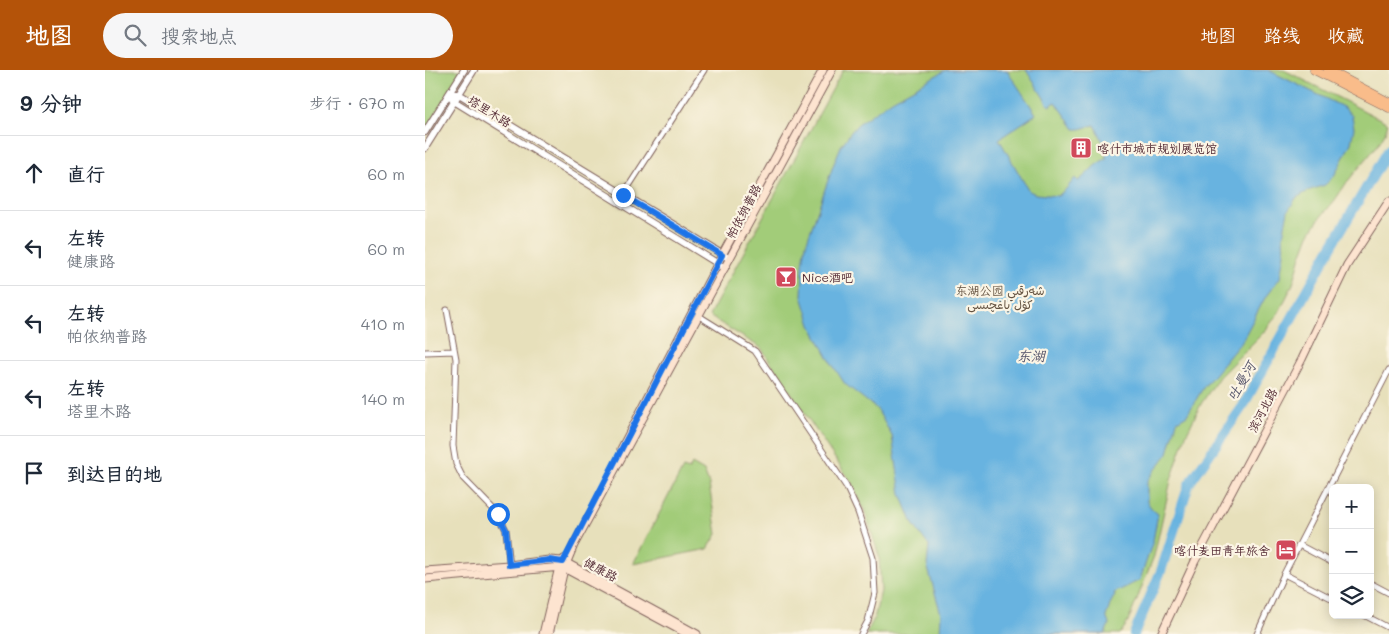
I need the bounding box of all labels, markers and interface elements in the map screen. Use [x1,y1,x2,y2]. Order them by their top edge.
search box [103,13,453,58]
text: 地图 [25,19,73,50]
icon: search [121,21,149,49]
text: 搜索地点 [161,23,237,48]
text: 地图 [1200,23,1236,47]
text: 路线 [1264,23,1300,47]
text: 收藏 [1328,23,1364,47]
text: 9 分钟 [20,89,82,116]
street label: 塔里木路 [465,91,515,131]
text: 步行 · 670 m [309,92,405,113]
building icon: 喀什市城市规划展览馆 [1069,136,1093,160]
place label: 喀什市城市规划展览馆 [1097,140,1217,156]
icon: ahead [20,159,48,187]
text: 直行 [67,161,105,186]
text: 60 m [368,163,405,184]
street label: 帕依纳普路 [722,181,764,241]
route end [612,184,635,207]
text: 左转 [67,225,105,250]
icon: left [20,234,48,262]
text: 60 m [368,238,405,259]
text: 健康路 [67,250,115,271]
bar icon: Nice酒吧 [774,265,798,289]
place label: Nice酒吧 [802,269,853,285]
park label: 东湖公园 شەرقىي كۆل باغچىسى [955,282,1045,313]
text: 左转 [67,300,105,325]
icon: left [20,309,48,337]
text: 410 m [361,313,405,334]
text: 帕依纳普路 [67,325,147,346]
water label: 东湖 [1017,346,1047,365]
water label: 吐曼河 [1222,356,1261,404]
text: 左转 [67,375,105,400]
icon: left [20,384,48,412]
street label: 滨河北路 [1244,385,1280,435]
text: 140 m [361,388,405,409]
text: 塔里木路 [67,400,131,421]
icon: arrive [20,459,48,487]
text: 到达目的地 [67,461,162,486]
map controls [1329,484,1374,619]
button: + [1329,484,1374,529]
route start [487,503,510,526]
button: − [1329,529,1374,574]
hotel icon: 喀什麦田青年旅舍 [1274,538,1298,562]
place label: 喀什麦田青年旅舍 [1174,542,1270,558]
street label: 健康路 [581,553,621,585]
button: layers [1329,574,1374,619]

